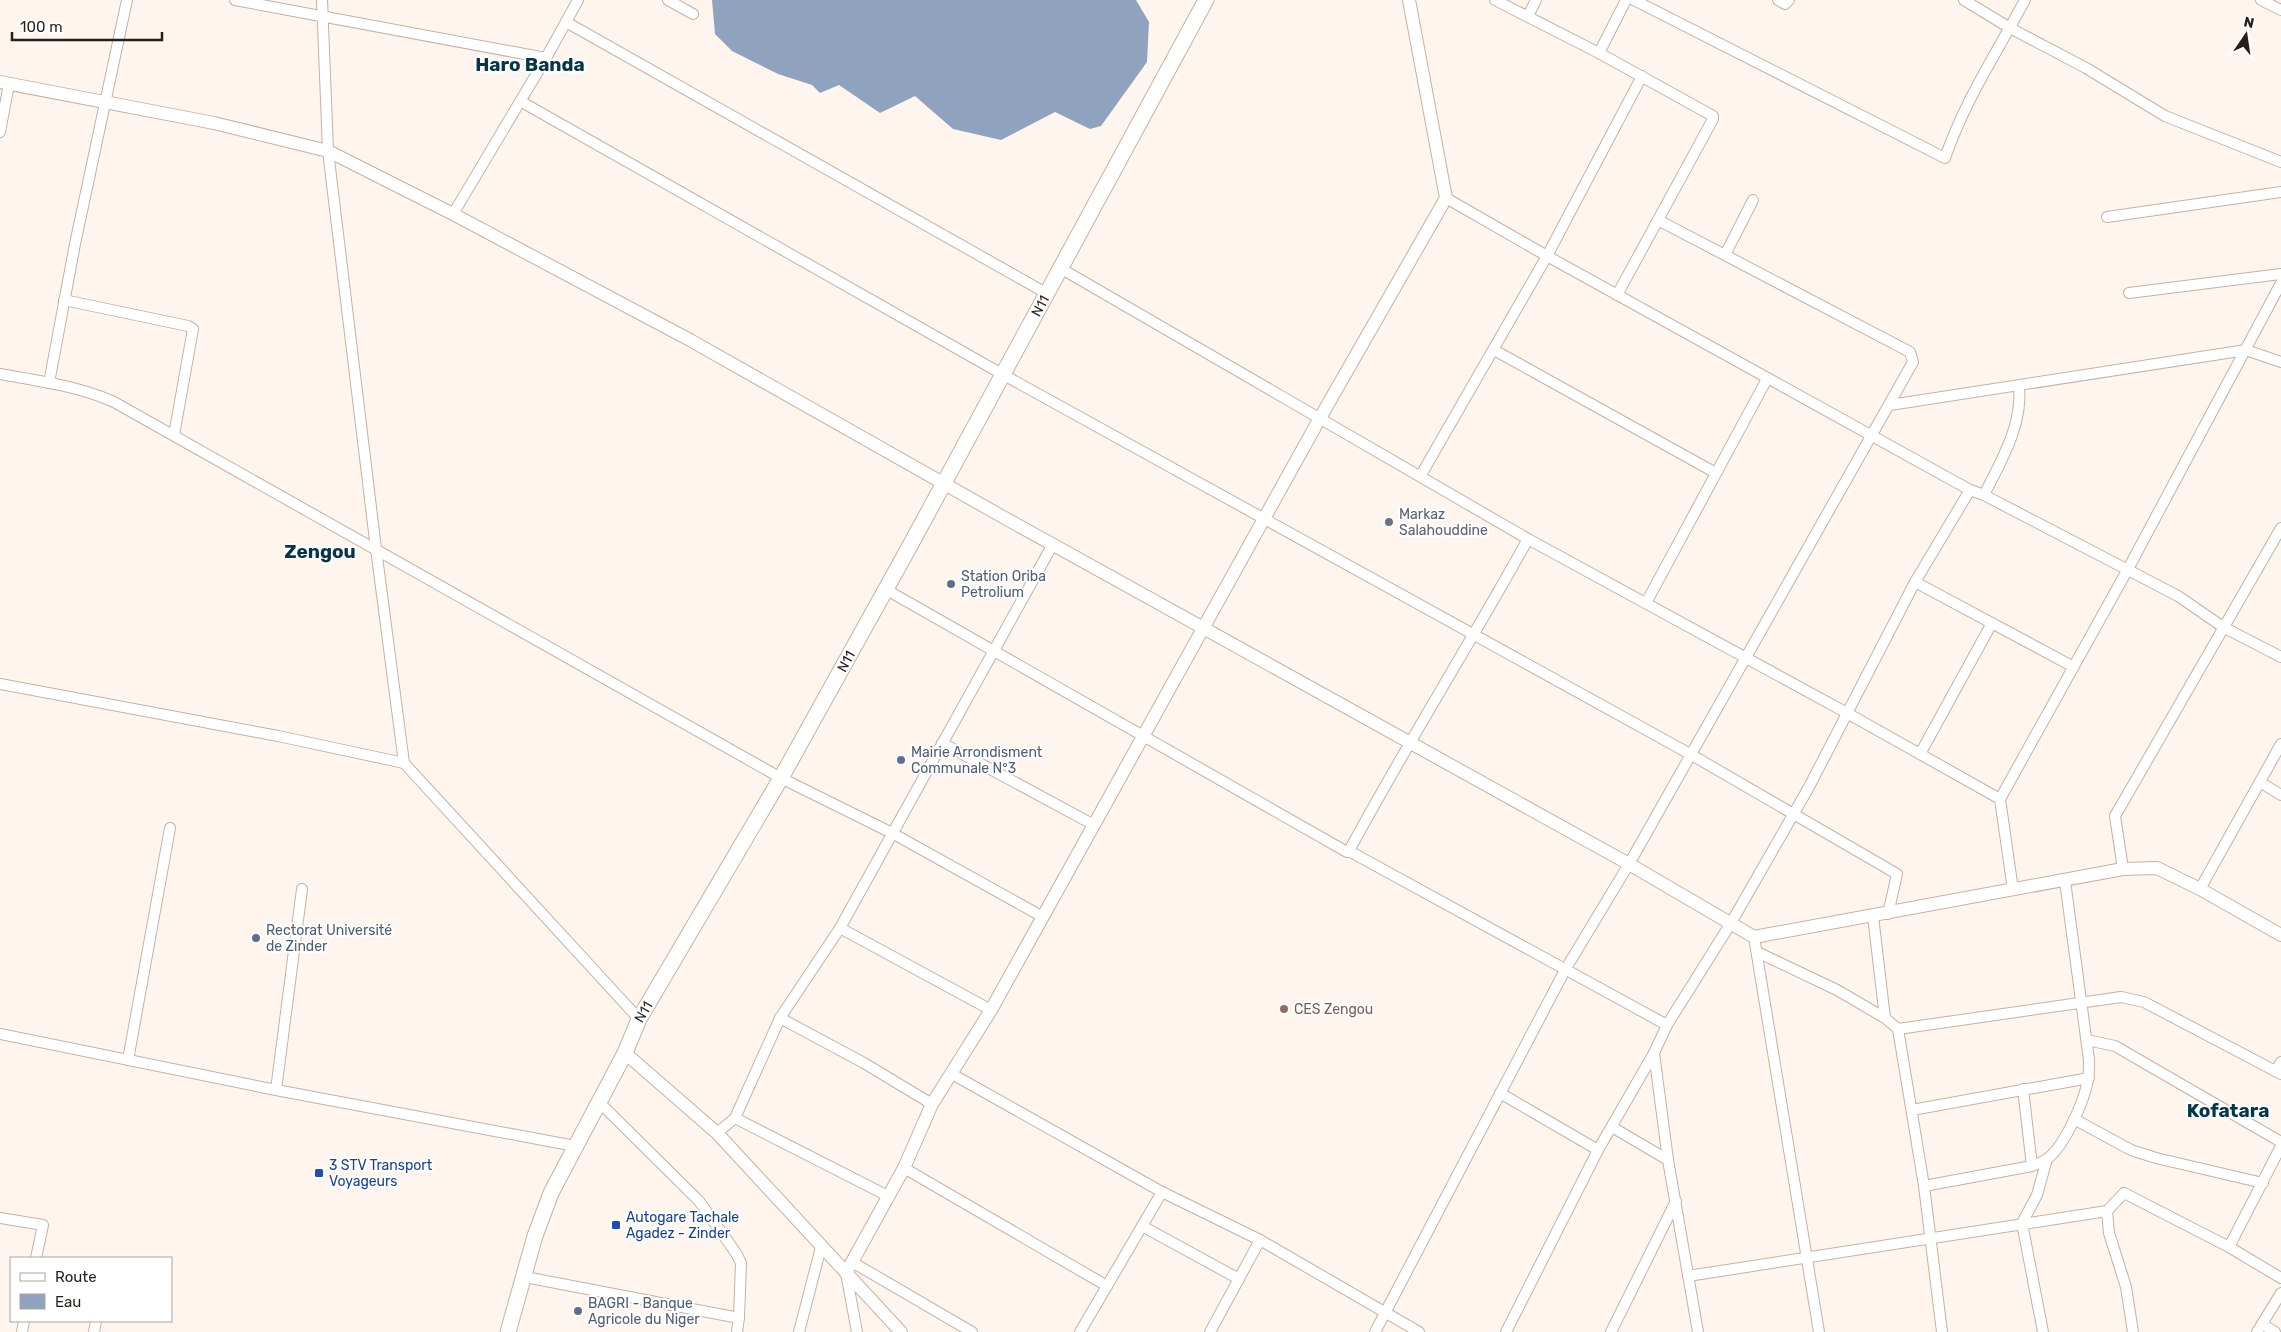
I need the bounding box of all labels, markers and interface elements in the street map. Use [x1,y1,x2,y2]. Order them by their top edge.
scale bar [12,10,162,42]
north arrow [2221,10,2271,60]
text: N [2242,13,2256,32]
text: 100 m [20,18,62,36]
district label: Haro Banda [475,53,585,76]
street label: N11 [1027,292,1053,319]
place label: Markaz Salahouddine [1399,506,1488,539]
marker: Markaz Salahouddine [1383,516,1395,528]
district label: Zengou [284,540,356,563]
place label: Station Oriba Petrolium [961,568,1046,601]
marker: Station Oriba Petrolium [945,578,957,590]
street label: N11 [833,648,859,675]
place label: Mairie Arrondisment Communale N°3 [911,744,1043,777]
marker: Mairie Arrondisment Communale N°3 [895,754,907,766]
place label: Rectorat Université de Zinder [266,922,392,955]
marker: Rectorat Université de Zinder [250,932,262,944]
street label: N11 [630,998,656,1026]
place label: CES Zengou [1294,1001,1373,1018]
marker: CES Zengou [1278,1003,1290,1015]
district label: Kofatara [2187,1099,2269,1122]
place label: 3 STV Transport Voyageurs [329,1157,433,1190]
marker: 3 STV Transport Voyageurs [313,1167,325,1179]
place label: Autogare Tachale Agadez - Zinder [626,1209,739,1242]
marker: Autogare Tachale Agadez - Zinder [610,1219,622,1231]
legend [10,1257,172,1322]
text: Route [55,1268,97,1286]
text: Eau [55,1293,81,1311]
place label: BAGRI - Banque Agricole du Niger [588,1295,700,1328]
marker: BAGRI - Banque Agricole du Niger [572,1305,584,1317]

